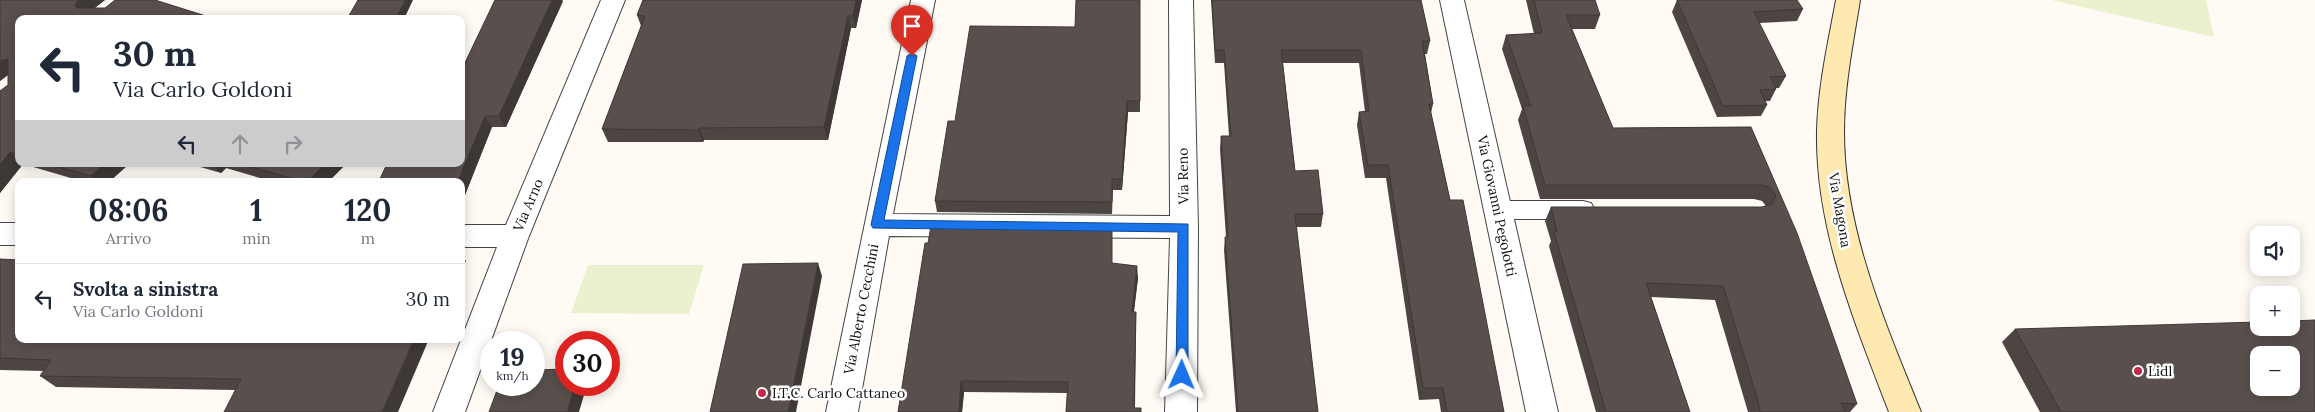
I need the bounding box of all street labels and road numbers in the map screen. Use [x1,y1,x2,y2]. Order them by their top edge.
street label: Via Giovanni Pegolotti [1473,133,1521,278]
street label: Via Reno [1174,147,1193,206]
street label: Via Magona [1824,170,1855,249]
street label: Via Arno [509,176,547,235]
street label: Via Alberto Cecchini [839,242,882,377]

